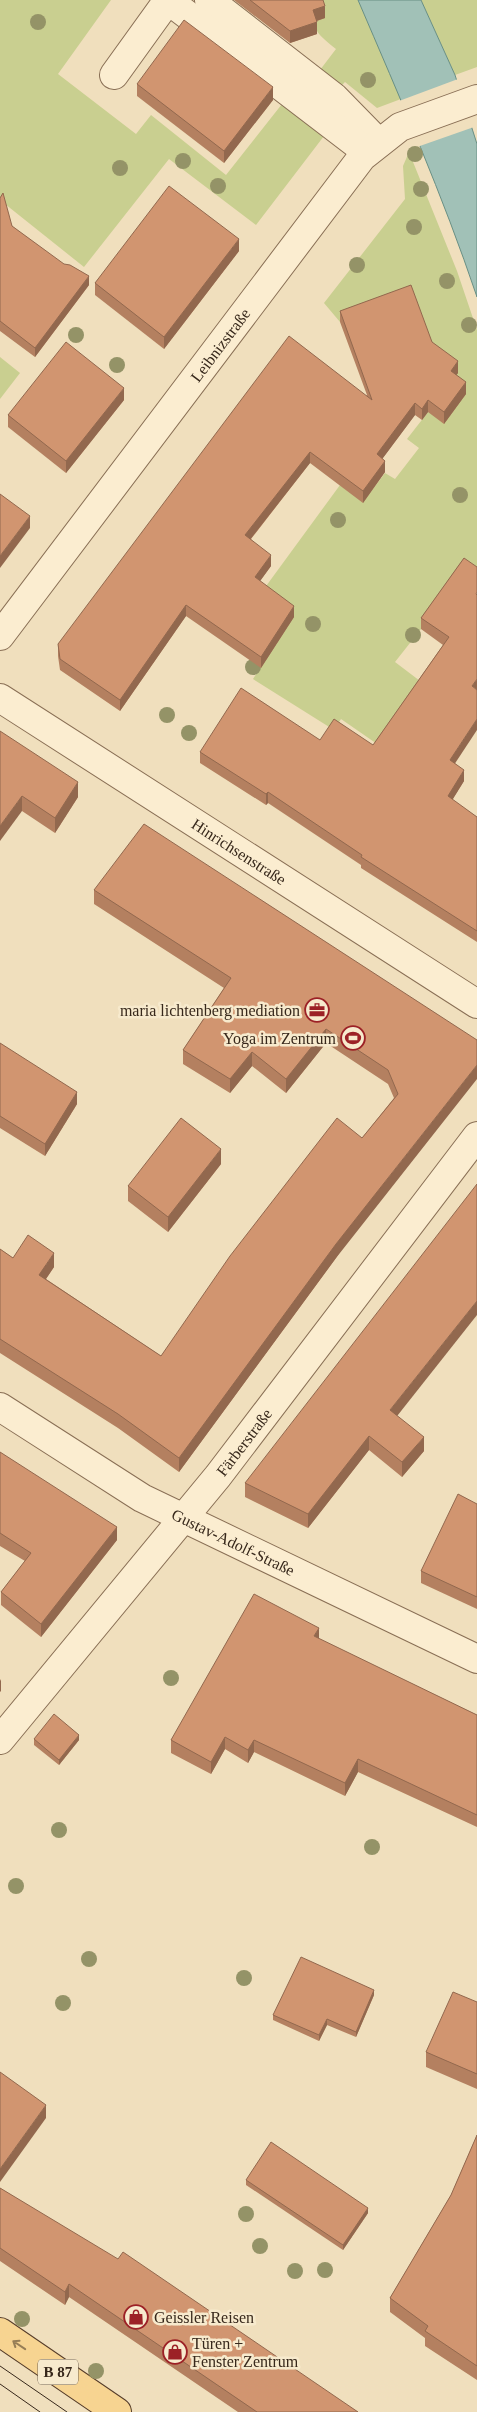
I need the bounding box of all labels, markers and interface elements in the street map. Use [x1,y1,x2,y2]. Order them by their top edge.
street label: Leibnizstraße [187,305,253,385]
street label: Hinrichsenstraße [189,815,289,888]
office icon: maria lichtenberg mediation [304,997,330,1023]
place label: maria lichtenberg mediation [120,1002,300,1020]
sports icon: Yoga im Zentrum [340,1025,366,1051]
place label: Yoga im Zentrum [223,1030,337,1048]
street label: Färberstraße [213,1405,275,1479]
street label: Gustav-Adolf-Straße [169,1505,298,1579]
shop icon: Geissler Reisen [123,2304,149,2330]
place label: Geissler Reisen [154,2309,254,2326]
place label: Türen + Fenster Zentrum [192,2335,299,2370]
shop icon: Türen + Fenster Zentrum [162,2339,188,2365]
one-way arrow [12,2340,26,2350]
road number: B 87 [38,2360,78,2384]

